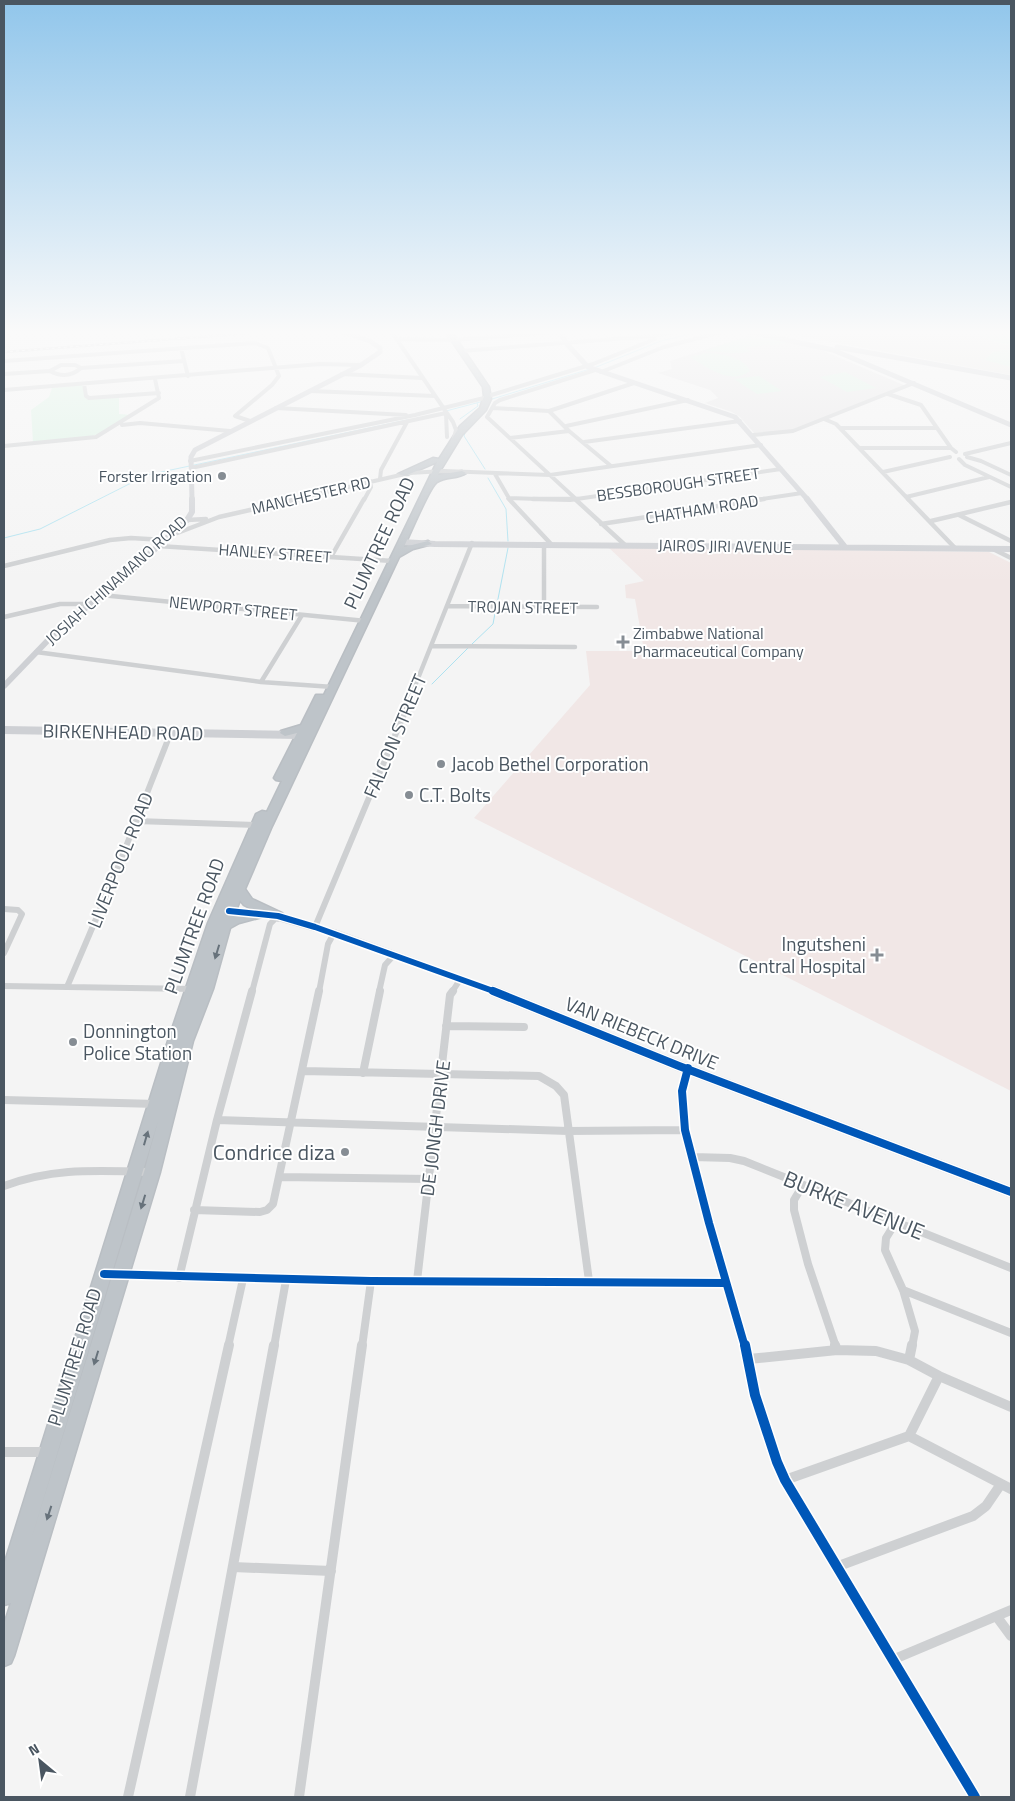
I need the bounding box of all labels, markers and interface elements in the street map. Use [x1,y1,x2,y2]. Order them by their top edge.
street label: BESSBOROUGH STREET [595,461,762,507]
place label: Forster Irrigation [99,464,212,488]
marker: Forster Irrigation [216,470,228,482]
street label: MANCHESTER RD [249,470,373,520]
street label: PLUMTREE ROAD [335,472,422,614]
street label: CHATHAM ROAD [644,488,760,530]
street label: JOSIAH CHINAMANO ROAD [40,510,192,650]
street label: JAIROS JIRI AVENUE [658,533,792,559]
street label: HANLEY STREET [218,537,333,569]
street label: NEWPORT STREET [168,589,299,627]
street label: TROJAN STREET [468,594,579,620]
place label: Zimbabwe National Pharmaceutical Company [633,621,804,663]
marker: Zimbabwe National Pharmaceutical Company [617,636,629,648]
street label: FALCON STREET [355,669,434,802]
street label: BIRKENHEAD ROAD [42,716,204,747]
place label: Jacob Bethel Corporation [451,749,649,778]
marker: Jacob Bethel Corporation [435,758,447,770]
place label: C.T. Bolts [419,780,491,809]
street label: LIVERPOOL ROAD [79,787,160,932]
marker: C.T. Bolts [403,789,415,801]
street label: PLUMTREE ROAD [155,854,232,998]
place label: Ingutsheni Central Hospital [738,929,866,980]
one-way arrow [213,944,220,959]
marker: Ingutsheni Central Hospital [870,948,884,962]
street label: VAN RIEBECK DRIVE [561,988,723,1077]
place label: Donnington Police Station [83,1016,192,1067]
marker: Donnington Police Station [67,1036,79,1048]
street label: DE JONGH DRIVE [412,1058,457,1198]
one-way arrow [142,1130,150,1145]
place label: Condrice diza [213,1135,335,1169]
marker: Condrice diza [339,1146,351,1158]
street label: BURKE AVENUE [778,1161,930,1249]
one-way arrow [139,1195,147,1210]
street label: PLUMTREE ROAD [39,1284,108,1429]
one-way arrow [91,1350,99,1365]
one-way arrow [45,1506,52,1521]
north arrow [15,1736,65,1786]
text: N [24,1738,43,1761]

